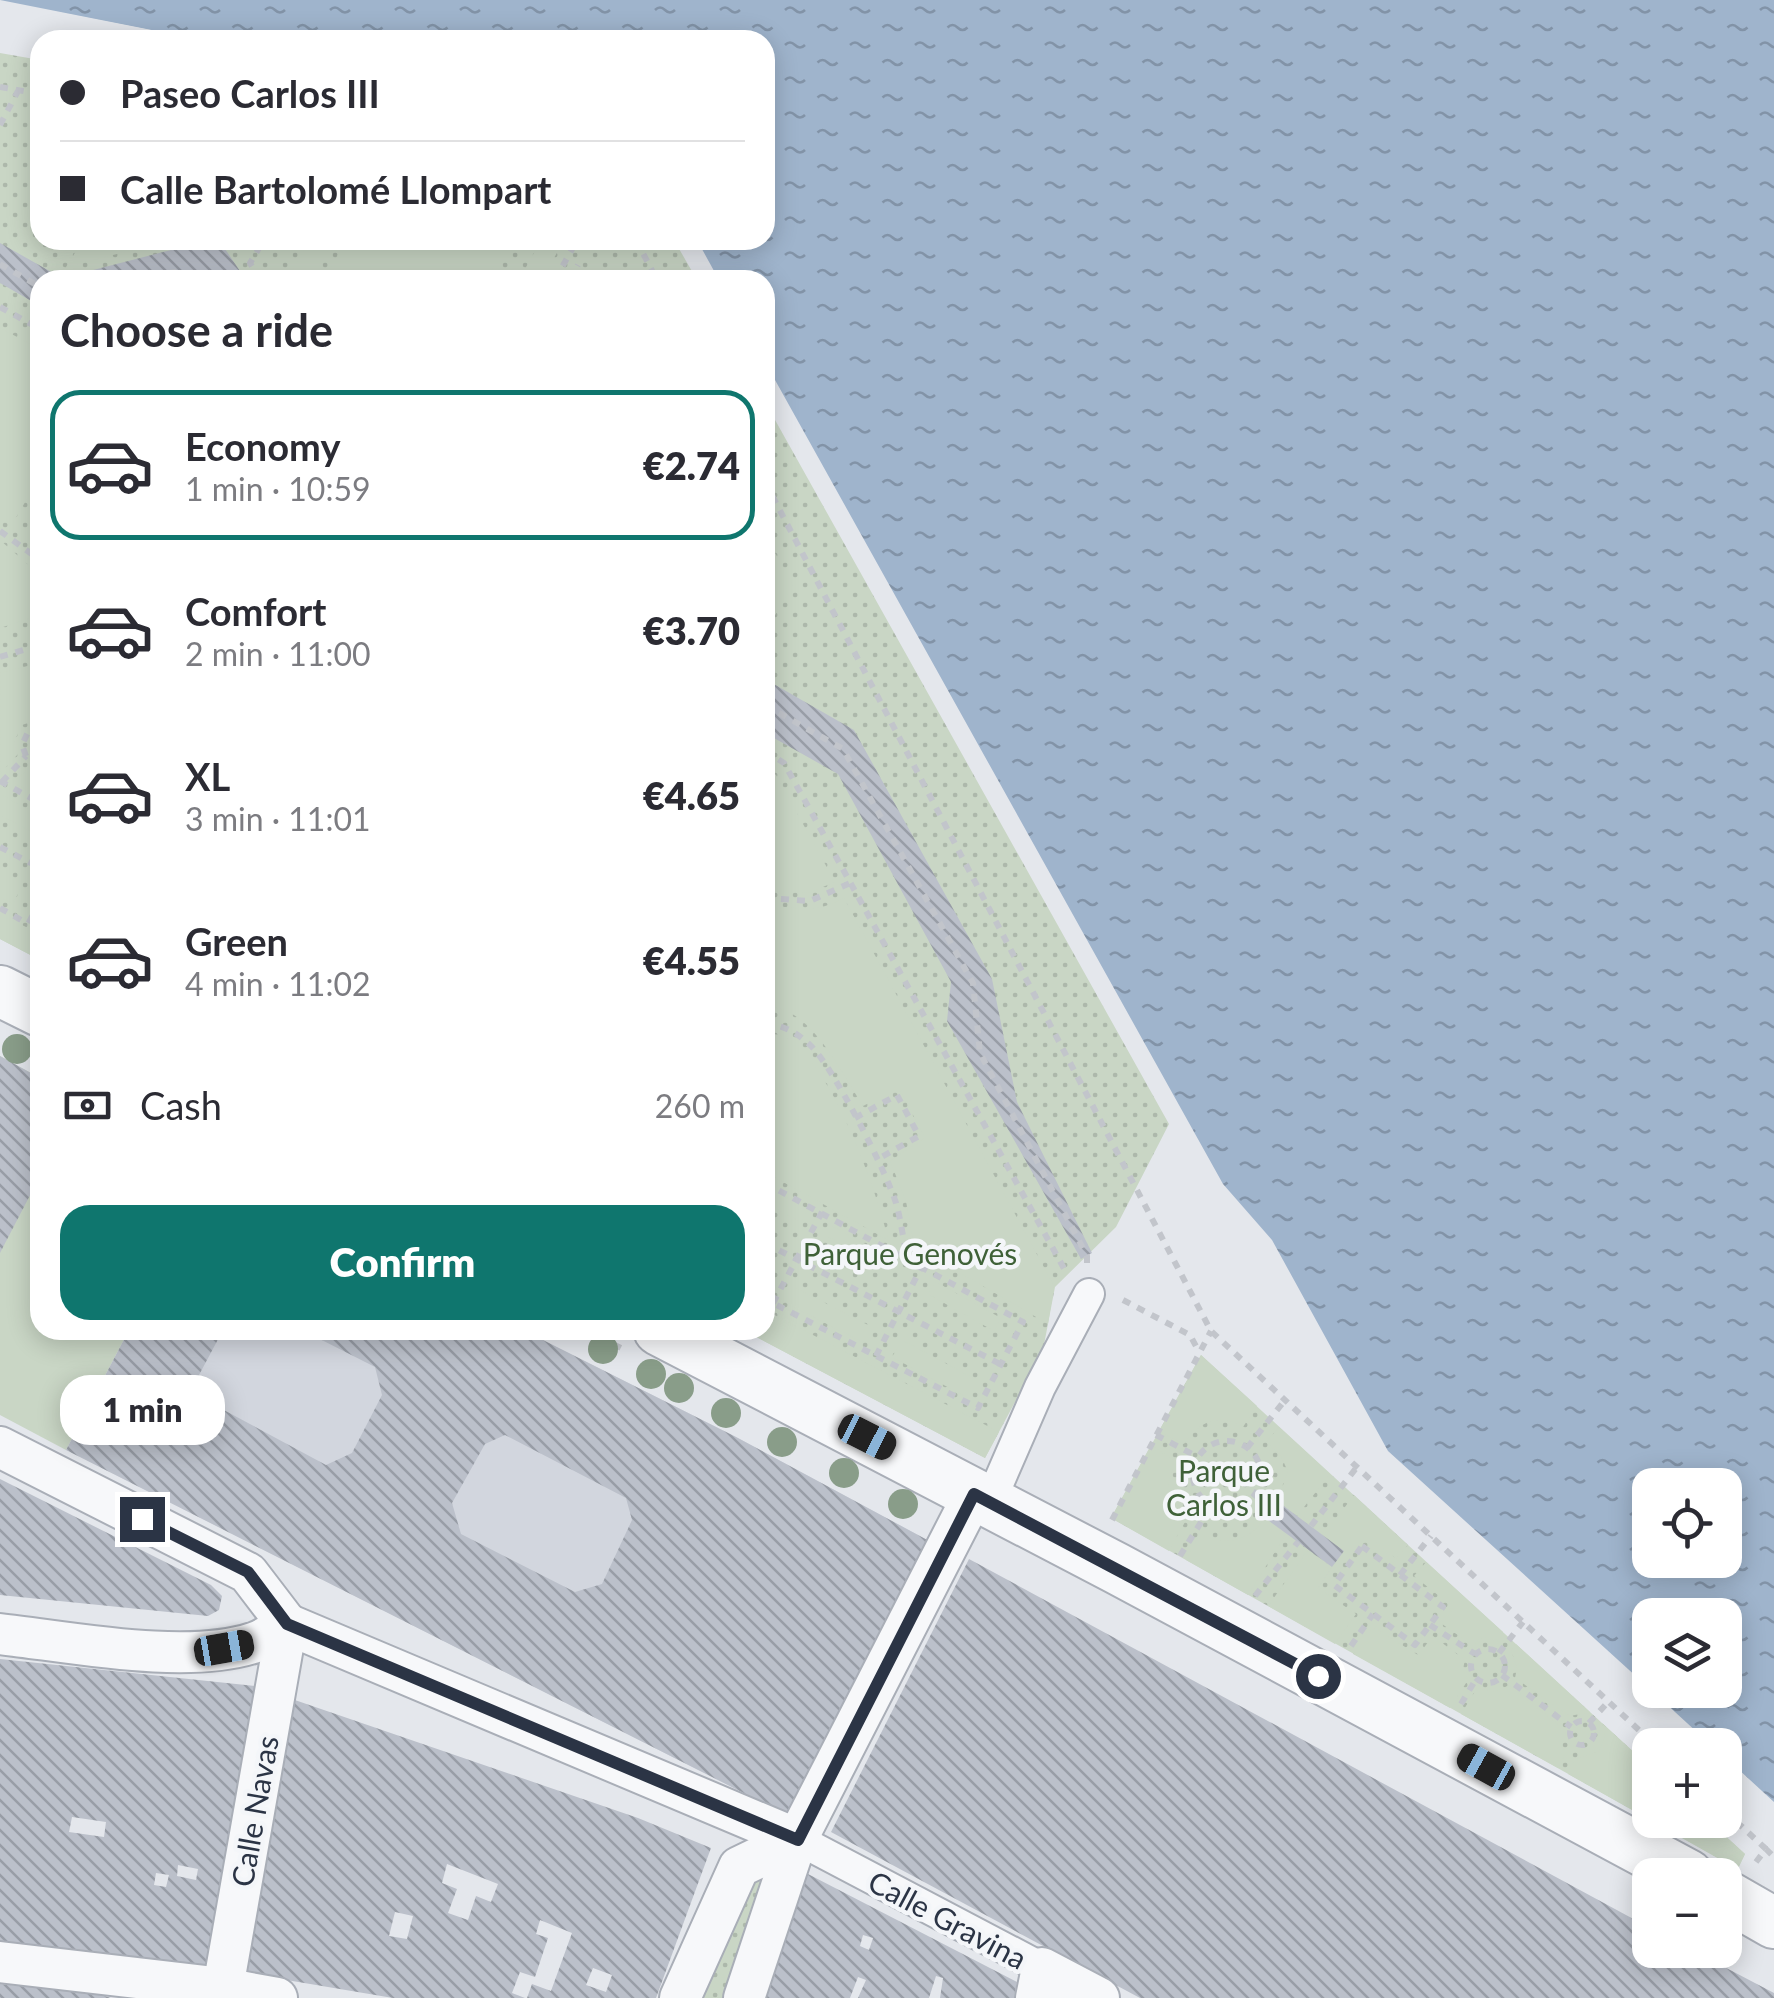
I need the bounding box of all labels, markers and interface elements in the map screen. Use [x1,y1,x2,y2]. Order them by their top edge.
text: Paseo Carlos III [120,70,380,116]
text: Calle Bartolomé Llompart [120,166,551,212]
text: Choose a ride [60,303,333,357]
icon: car [65,420,155,510]
text: Economy [185,423,340,469]
text: €2.74 [643,442,740,488]
text: 1 min · 10:59 [185,469,371,508]
icon: car [65,585,155,675]
text: Comfort [185,588,326,634]
text: €3.70 [643,607,740,653]
text: 2 min · 11:00 [185,634,371,673]
icon: car [65,750,155,840]
text: XL [185,753,230,799]
text: €4.65 [643,772,740,818]
text: 3 min · 11:01 [185,799,371,838]
icon: car [65,915,155,1005]
text: Green [185,918,288,964]
text: €4.55 [643,937,740,983]
text: 4 min · 11:02 [185,964,371,1003]
icon: cash [60,1078,115,1133]
text: Cash [140,1082,222,1128]
text: 260 m [655,1086,745,1125]
button: Confirm [60,1205,745,1320]
park label: Parque Genovés [803,1235,1017,1271]
callout: 1 min [59,1374,224,1444]
text: 1 min [103,1390,182,1429]
car [833,1410,901,1464]
park label: Parque Carlos III [1166,1452,1282,1522]
map controls [1632,1468,1742,1968]
button: locate [1632,1468,1742,1578]
route end [120,1497,165,1542]
button: layers [1632,1598,1742,1708]
car [192,1628,256,1668]
route start [1296,1654,1341,1699]
button: + [1632,1728,1742,1838]
street label: Calle Navas [223,1733,285,1889]
car [1452,1739,1520,1795]
button: − [1632,1858,1742,1968]
street label: Calle Gravina [863,1862,1033,1976]

